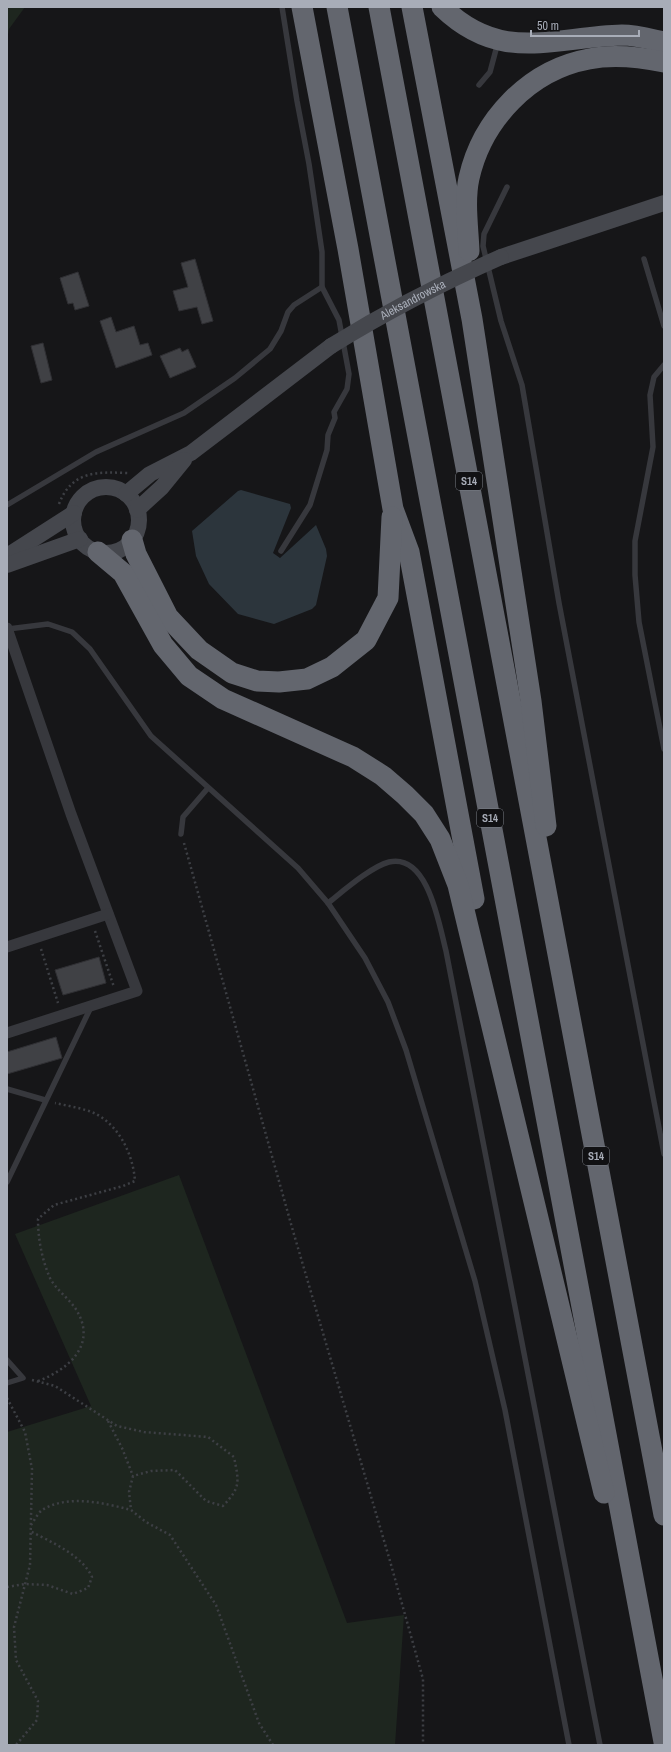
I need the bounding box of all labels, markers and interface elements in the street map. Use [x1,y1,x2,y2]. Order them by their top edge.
scale bar [531,12,639,38]
text: 50 m [537,18,559,34]
street label: Aleksandrowska [376,276,449,324]
road number: S14 [456,472,482,490]
road number: S14 [477,809,503,827]
road number: S14 [583,1147,609,1165]

